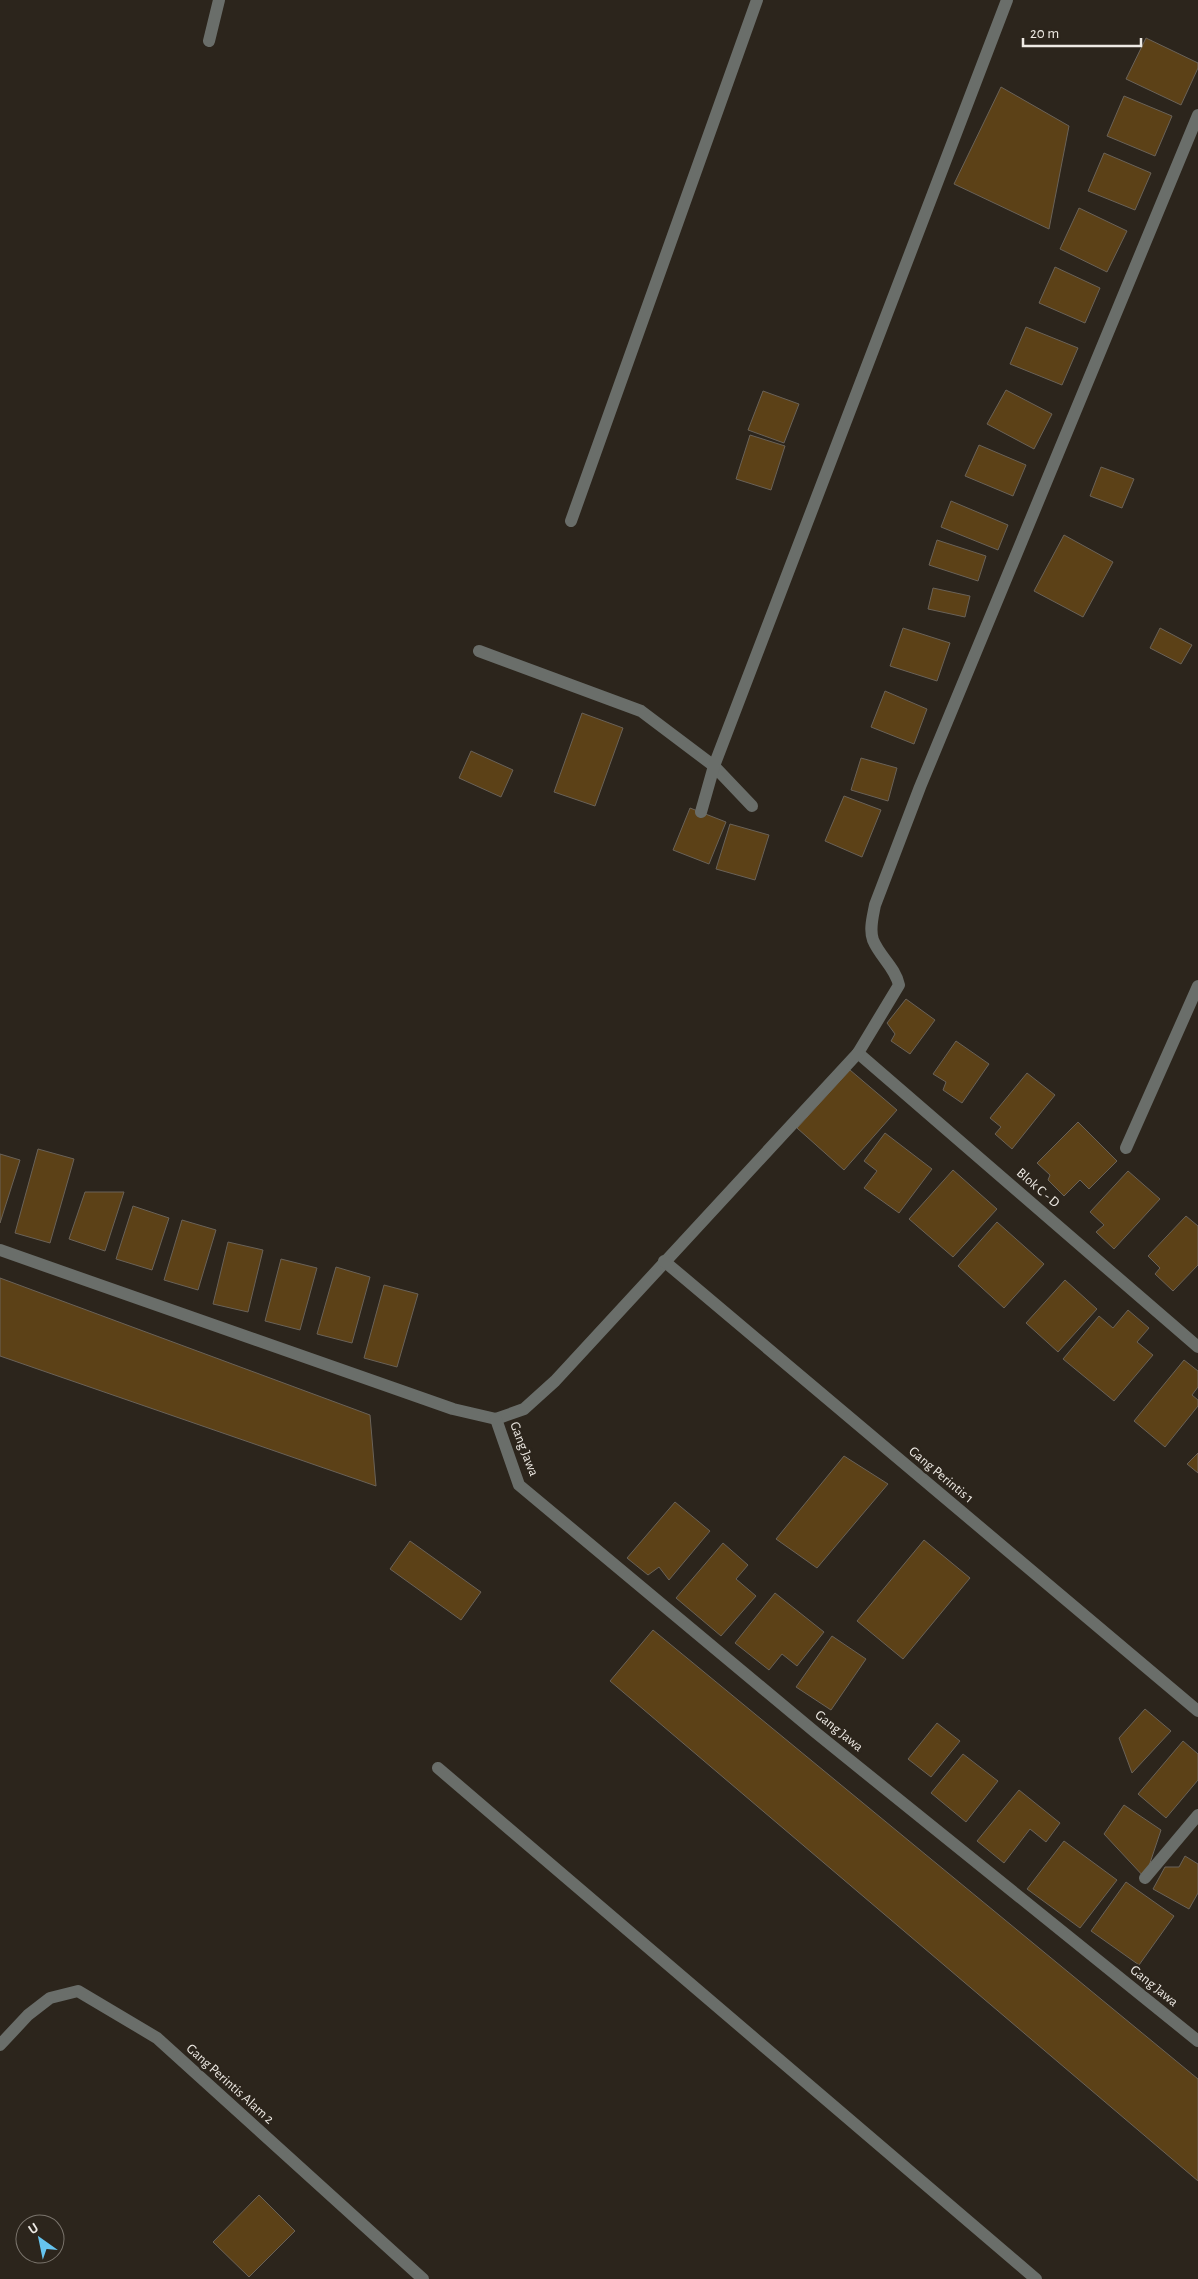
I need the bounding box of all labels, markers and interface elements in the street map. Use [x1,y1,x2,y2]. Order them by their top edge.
scale bar [1023,15,1140,47]
text: 20 m [1030,26,1059,41]
street label: Blok C - D [1014,1166,1062,1210]
street label: Gang Jawa [507,1420,541,1479]
street label: Gang Perintis 1 [906,1444,976,1506]
street label: Gang Jawa [812,1708,866,1755]
street label: Gang Jawa [1127,1963,1181,2010]
street label: Gang Perintis Alam 2 [184,2041,276,2127]
north arrow [15,2214,65,2264]
text: U [26,2221,41,2237]

